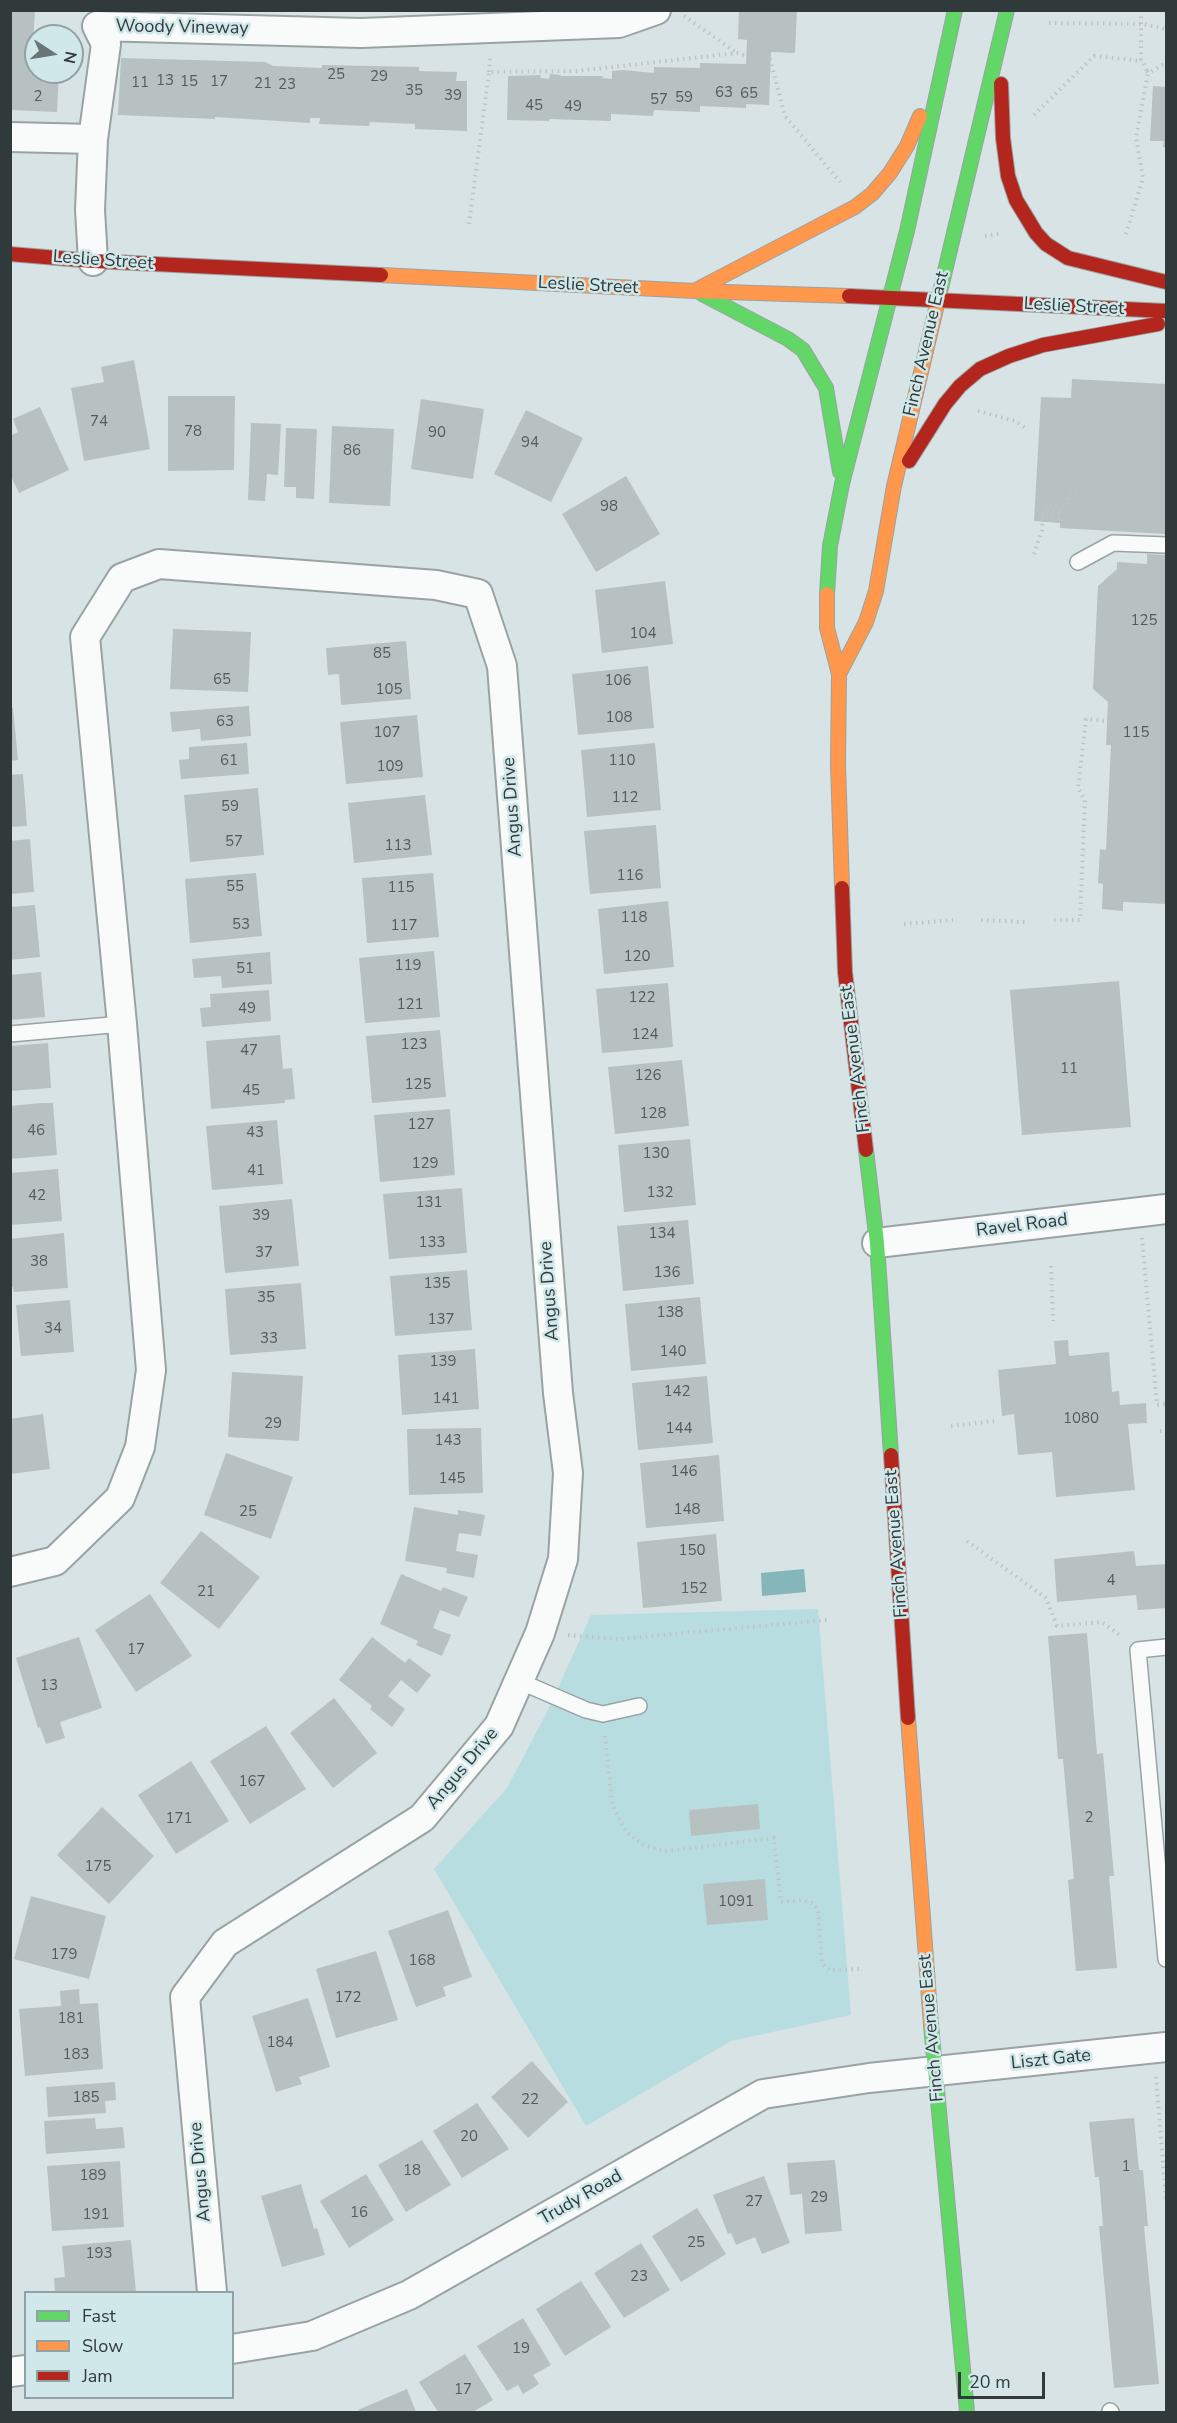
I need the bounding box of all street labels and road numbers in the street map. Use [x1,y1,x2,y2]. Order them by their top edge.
street label: Woody Vineway [115,16,249,40]
street label: Leslie Street [52,247,154,275]
street label: Finch Avenue East [900,269,954,419]
street label: Leslie Street [537,273,639,299]
street label: Leslie Street [1023,294,1125,320]
street label: Angus Drive [499,756,527,858]
street label: Finch Avenue East [836,984,876,1134]
street label: Ravel Road [975,1210,1069,1242]
street label: Angus Drive [536,1240,564,1342]
street label: Finch Avenue East [881,1469,913,1619]
street label: Angus Drive [423,1724,503,1814]
street label: Finch Avenue East [915,1953,949,2103]
street label: Liszt Gate [1010,2045,1092,2075]
street label: Angus Drive [186,2121,216,2223]
street label: Trudy Road [536,2166,626,2230]

